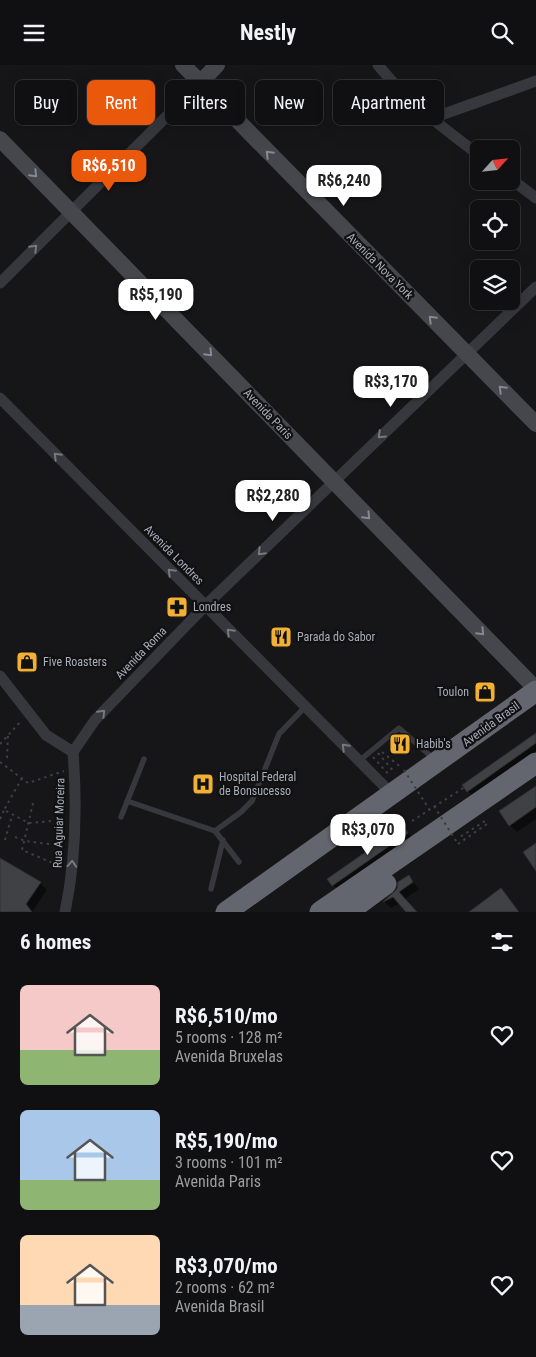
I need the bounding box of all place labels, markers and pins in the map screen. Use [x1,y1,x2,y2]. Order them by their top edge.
pin: R$6,510 [63,149,155,192]
pin: R$6,240 [298,165,390,207]
pin: R$5,190 [110,279,202,321]
pin: R$3,170 [345,365,437,408]
pin: R$2,280 [227,479,319,522]
pharmacy icon: Londres [165,595,189,619]
place label: Londres [193,600,231,614]
restaurant icon: Parada do Sabor [269,625,293,649]
place label: Parada do Sabor [297,630,376,644]
shop icon: Five Roasters [15,650,39,674]
place label: Five Roasters [43,655,107,669]
shop icon: Toulon [473,680,497,704]
place label: Toulon [437,685,469,699]
restaurant icon: Habib's [388,732,412,756]
place label: Habib's [416,737,451,751]
place label: Hospital Federal de Bonsucesso [219,770,296,798]
hospital icon: Hospital Federal de Bonsucesso [191,772,215,796]
pin: R$3,070 [322,813,414,856]

